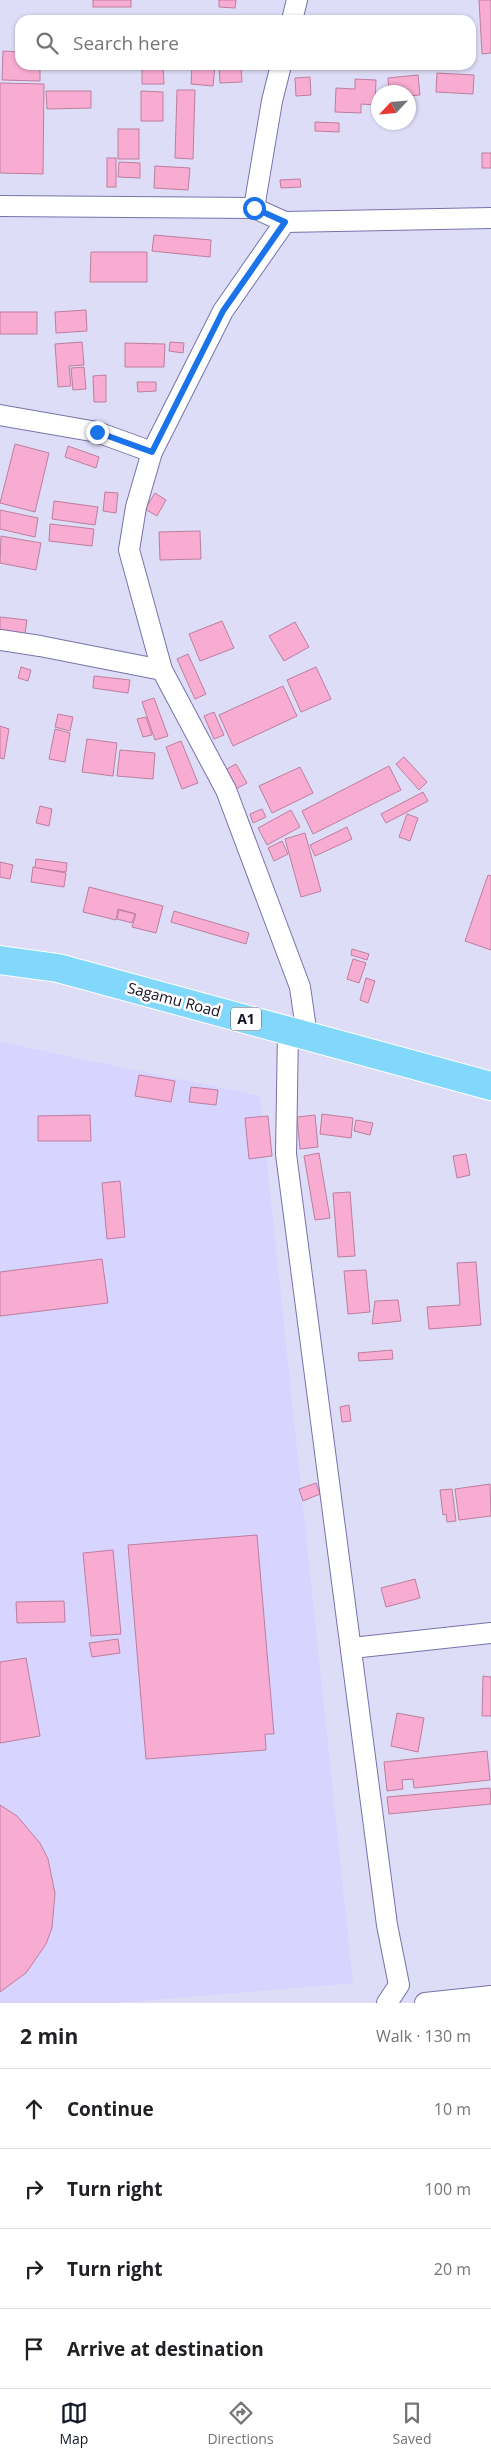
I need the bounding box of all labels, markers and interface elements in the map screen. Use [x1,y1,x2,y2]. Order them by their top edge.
search box [15,15,476,70]
icon: search [33,29,61,57]
text: Search here [73,30,179,56]
north arrow [371,85,416,130]
route start [243,197,266,220]
route end [86,421,109,444]
street label: Sagamu Road [125,977,223,1021]
road number: A1 [231,1008,261,1030]
text: 2 min [20,2022,78,2050]
text: Walk · 130 m [376,2025,471,2047]
icon: ahead [20,2095,48,2123]
text: Continue [67,2096,154,2122]
text: 10 m [434,2098,471,2120]
icon: right [20,2175,48,2203]
text: Turn right [67,2176,162,2202]
text: 100 m [425,2178,471,2200]
icon: right [20,2255,48,2283]
text: Turn right [67,2256,162,2282]
text: 20 m [434,2258,471,2280]
icon: arrive [20,2335,48,2363]
text: Arrive at destination [67,2336,264,2362]
tab: Map [59,2399,88,2448]
tab: Directions [207,2399,274,2448]
tab: Saved [393,2399,431,2448]

